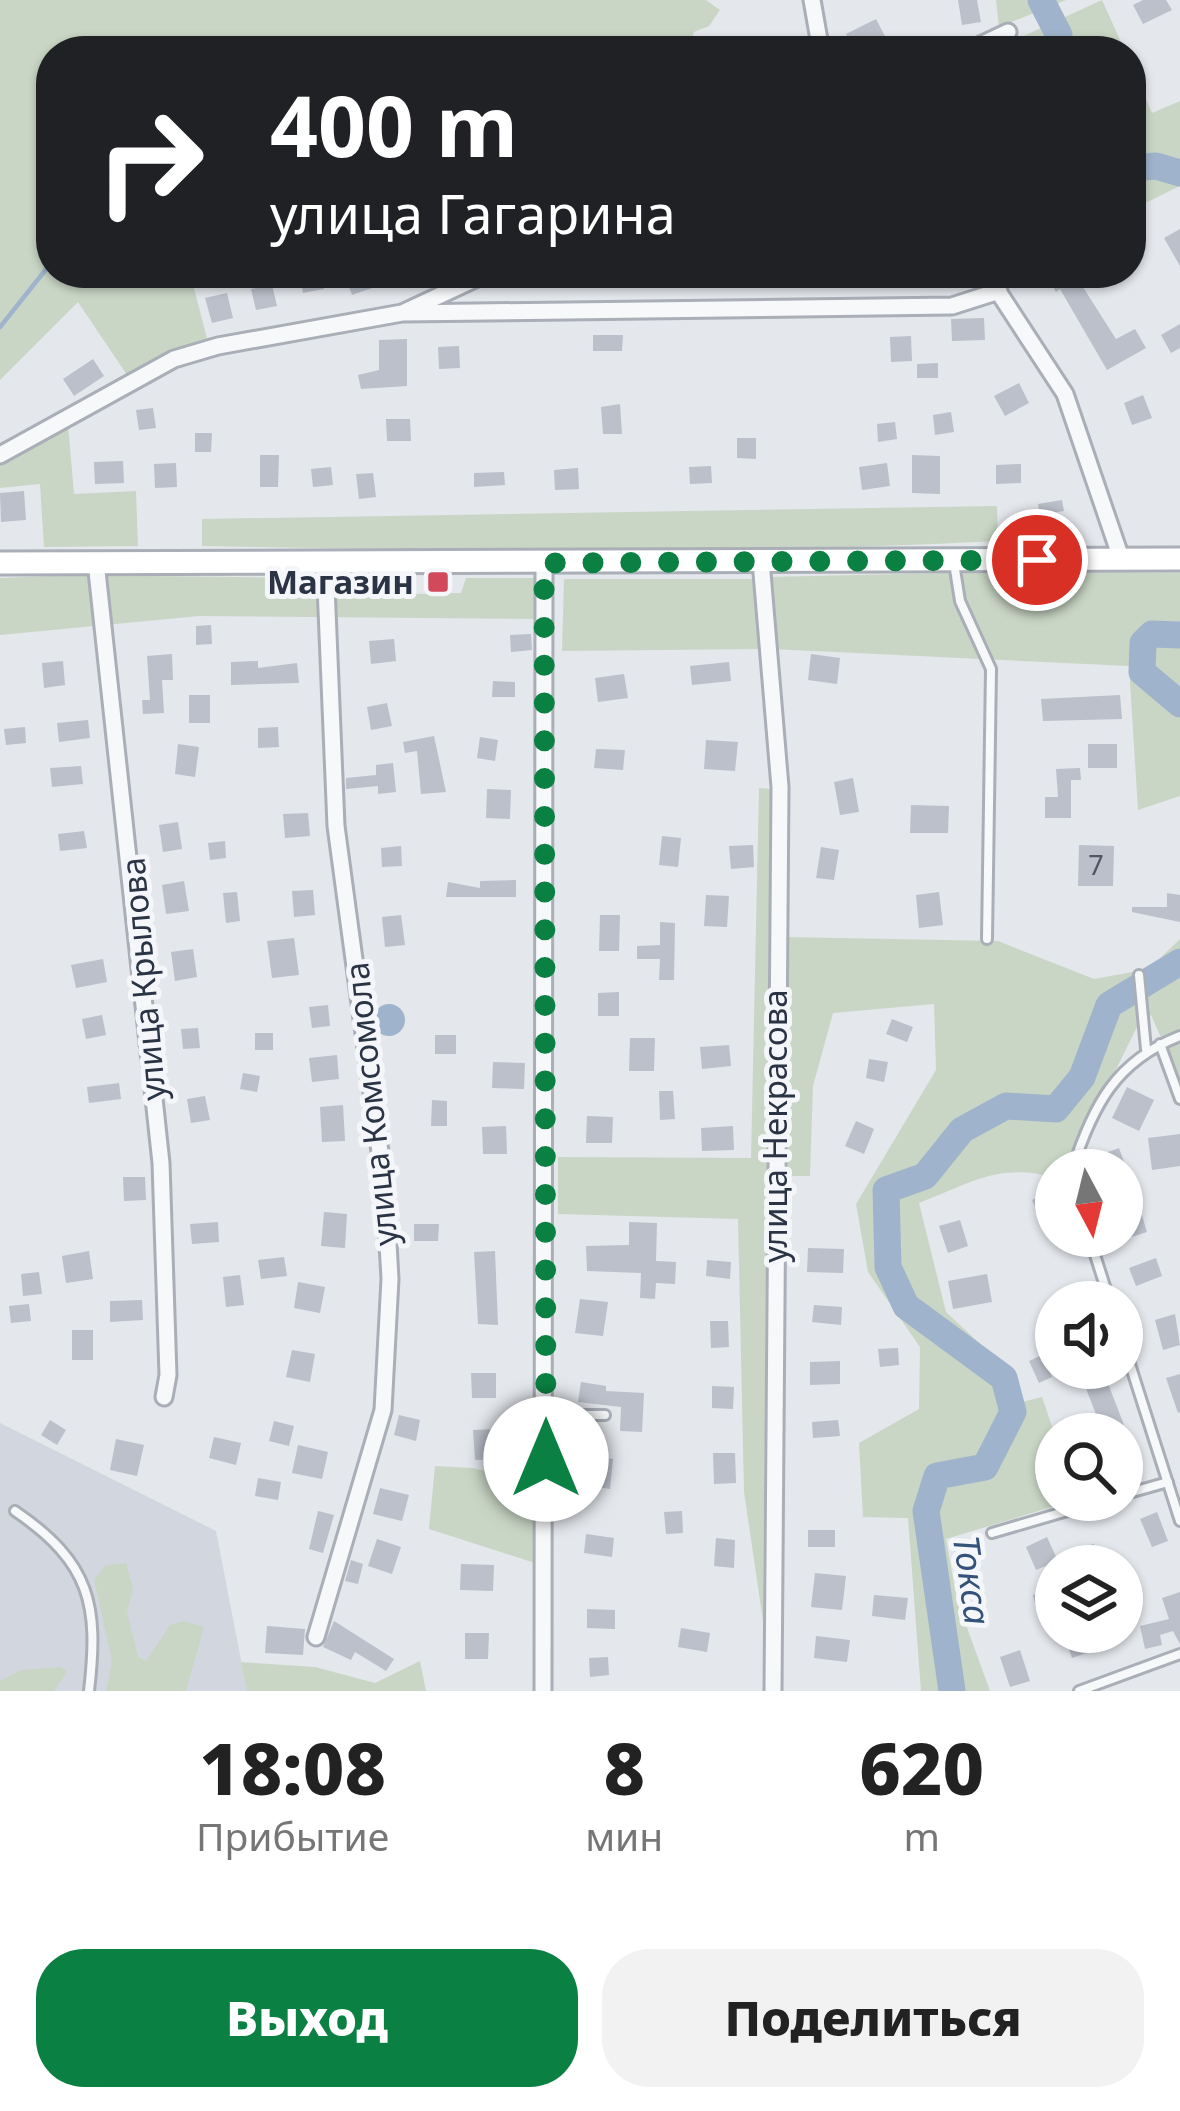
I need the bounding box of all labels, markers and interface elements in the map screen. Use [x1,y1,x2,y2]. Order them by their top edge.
text: 400 m [270,67,518,182]
icon: right [72,84,228,240]
text: улица Гагарина [270,176,676,250]
pin [986,509,1088,611]
icon: arrive [1004,527,1070,593]
place label: Магазин [267,559,414,604]
marker: Магазин [425,569,451,595]
house number: 7 [1088,846,1104,883]
street label: улица Крылова [109,856,176,1102]
street label: улица Комсомола [333,960,408,1248]
street label: улица Некрасова [752,989,797,1263]
north arrow [1035,1149,1143,1257]
map controls [1035,1149,1143,1653]
button: sound [1035,1281,1143,1389]
position arrow [483,1396,609,1522]
button: search [1035,1413,1143,1521]
water label: Токса [942,1532,1003,1628]
button: layers [1035,1545,1143,1653]
text: 18:08 [199,1718,386,1816]
text: 8 [603,1718,645,1816]
text: 620 [859,1718,984,1816]
text: Прибытие [196,1809,389,1862]
text: мин [585,1809,663,1862]
text: m [903,1809,940,1862]
button: Выход [36,1949,578,2087]
button: Поделиться [602,1949,1144,2087]

